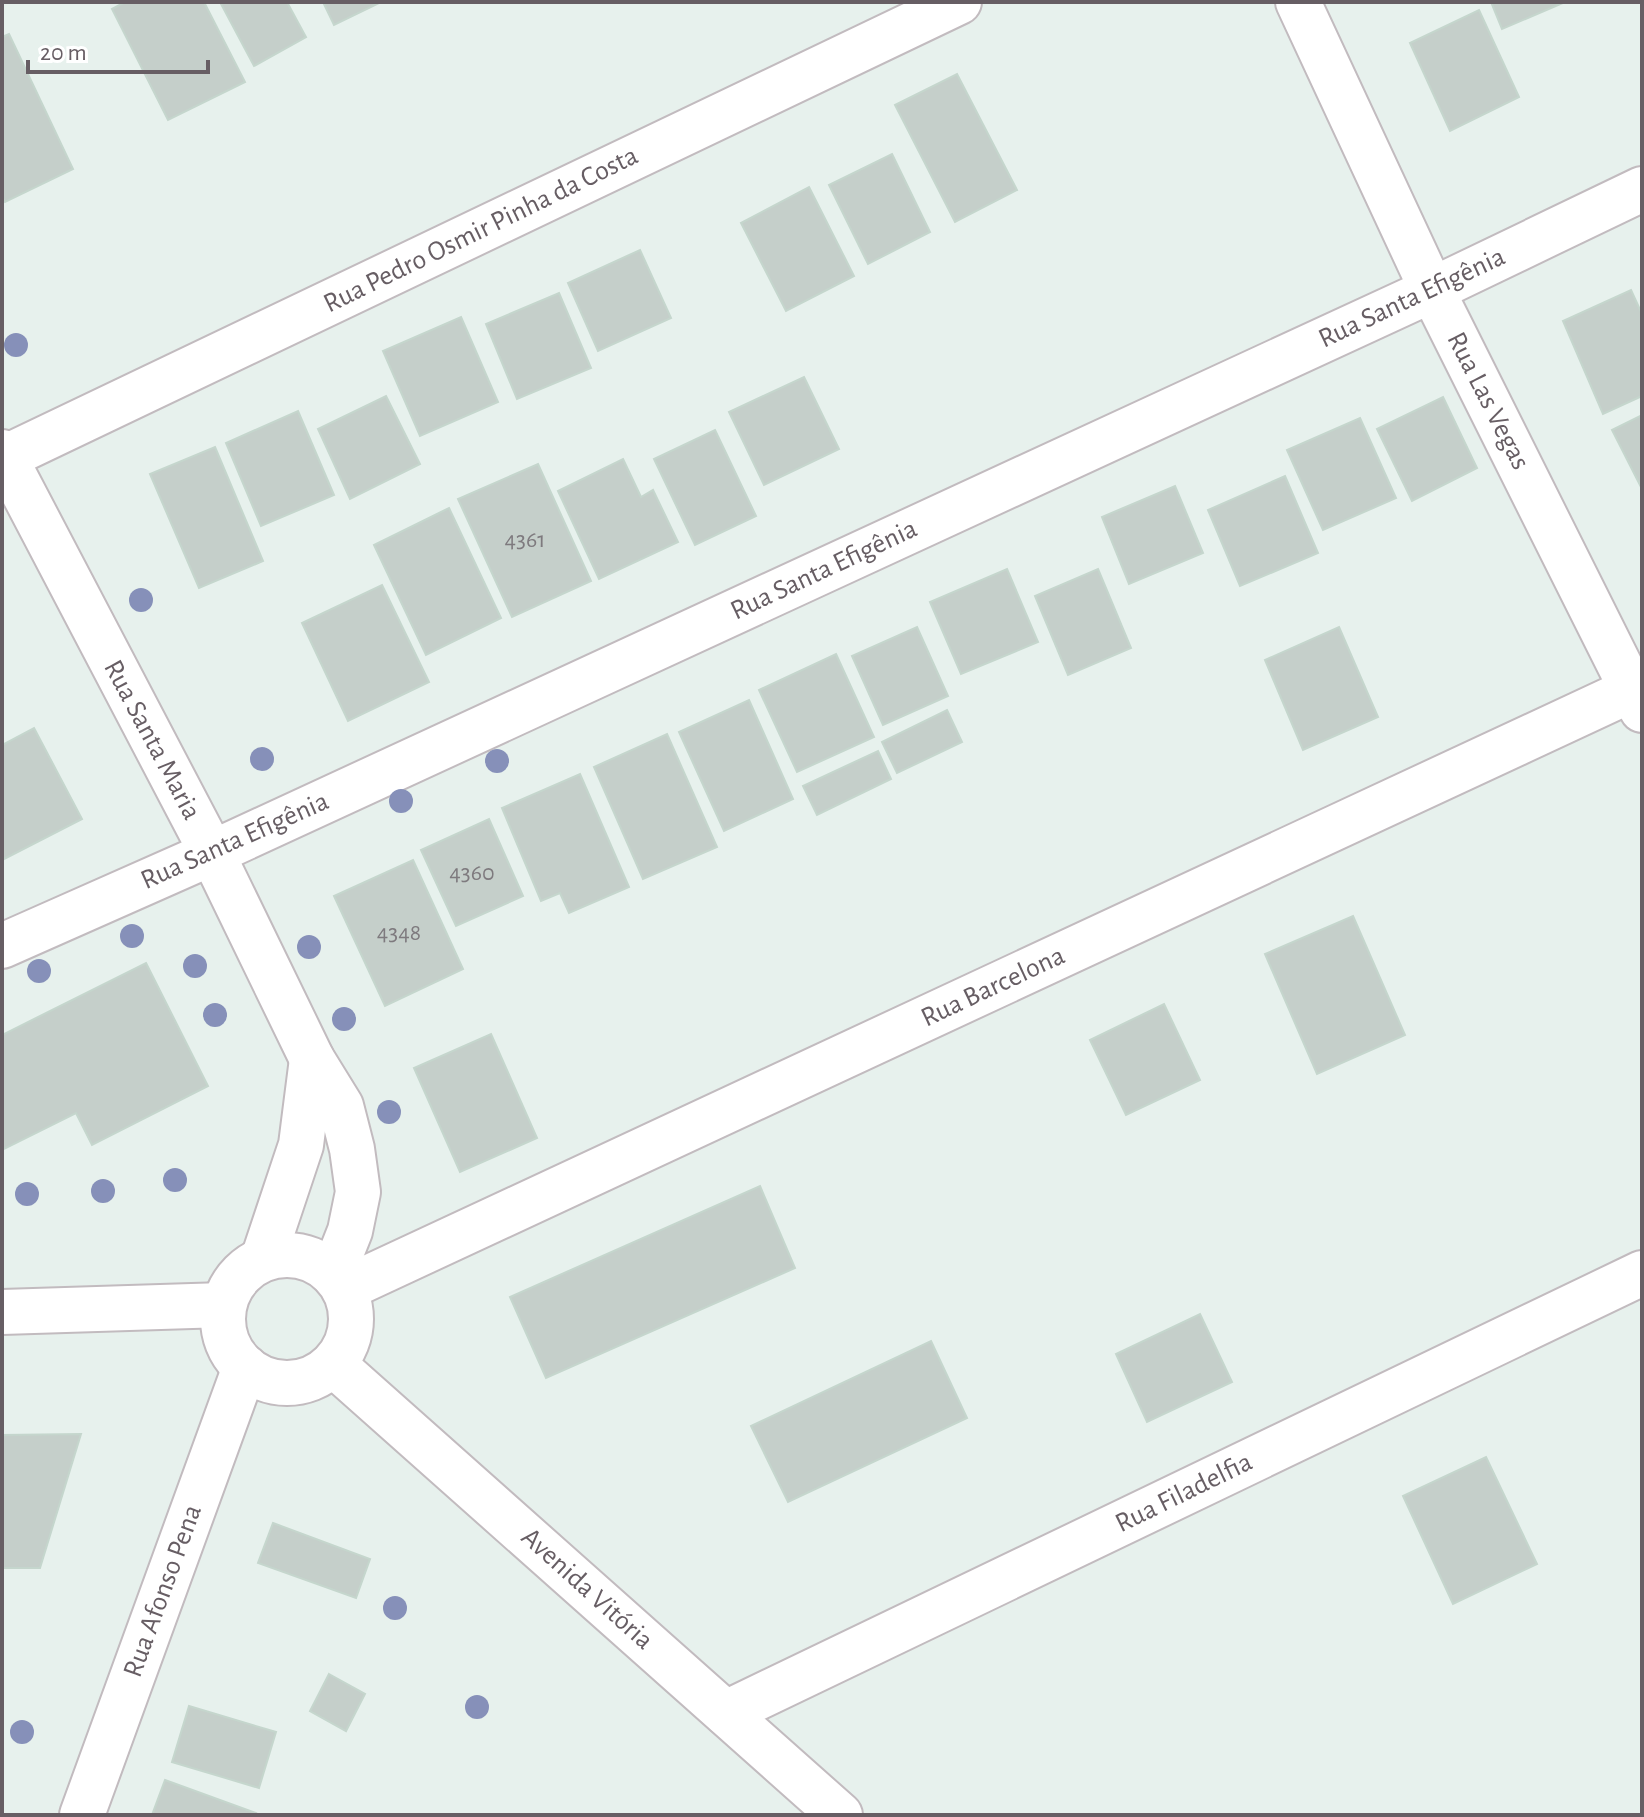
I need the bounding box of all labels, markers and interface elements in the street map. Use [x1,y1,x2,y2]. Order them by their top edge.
scale bar [28,24,208,74]
text: 20 m [40,41,87,65]
street label: Rua Pedro Osmir Pinha da Costa [319,142,643,318]
street label: Rua Santa Efigênia [1314,243,1510,353]
street label: Rua Las Vegas [1441,328,1535,474]
street label: Rua Santa Efigênia [726,515,922,625]
house number: 4361 [505,528,545,552]
street label: Rua Santa Maria [98,656,206,824]
street label: Rua Santa Efigênia [137,787,333,895]
house number: 4360 [449,861,495,885]
house number: 4348 [377,921,421,945]
street label: Rua Barcelona [917,942,1069,1032]
street label: Rua Filadelfia [1111,1448,1257,1538]
street label: Rua Afonso Pena [119,1501,207,1681]
street label: Avenida Vitória [516,1523,658,1655]

